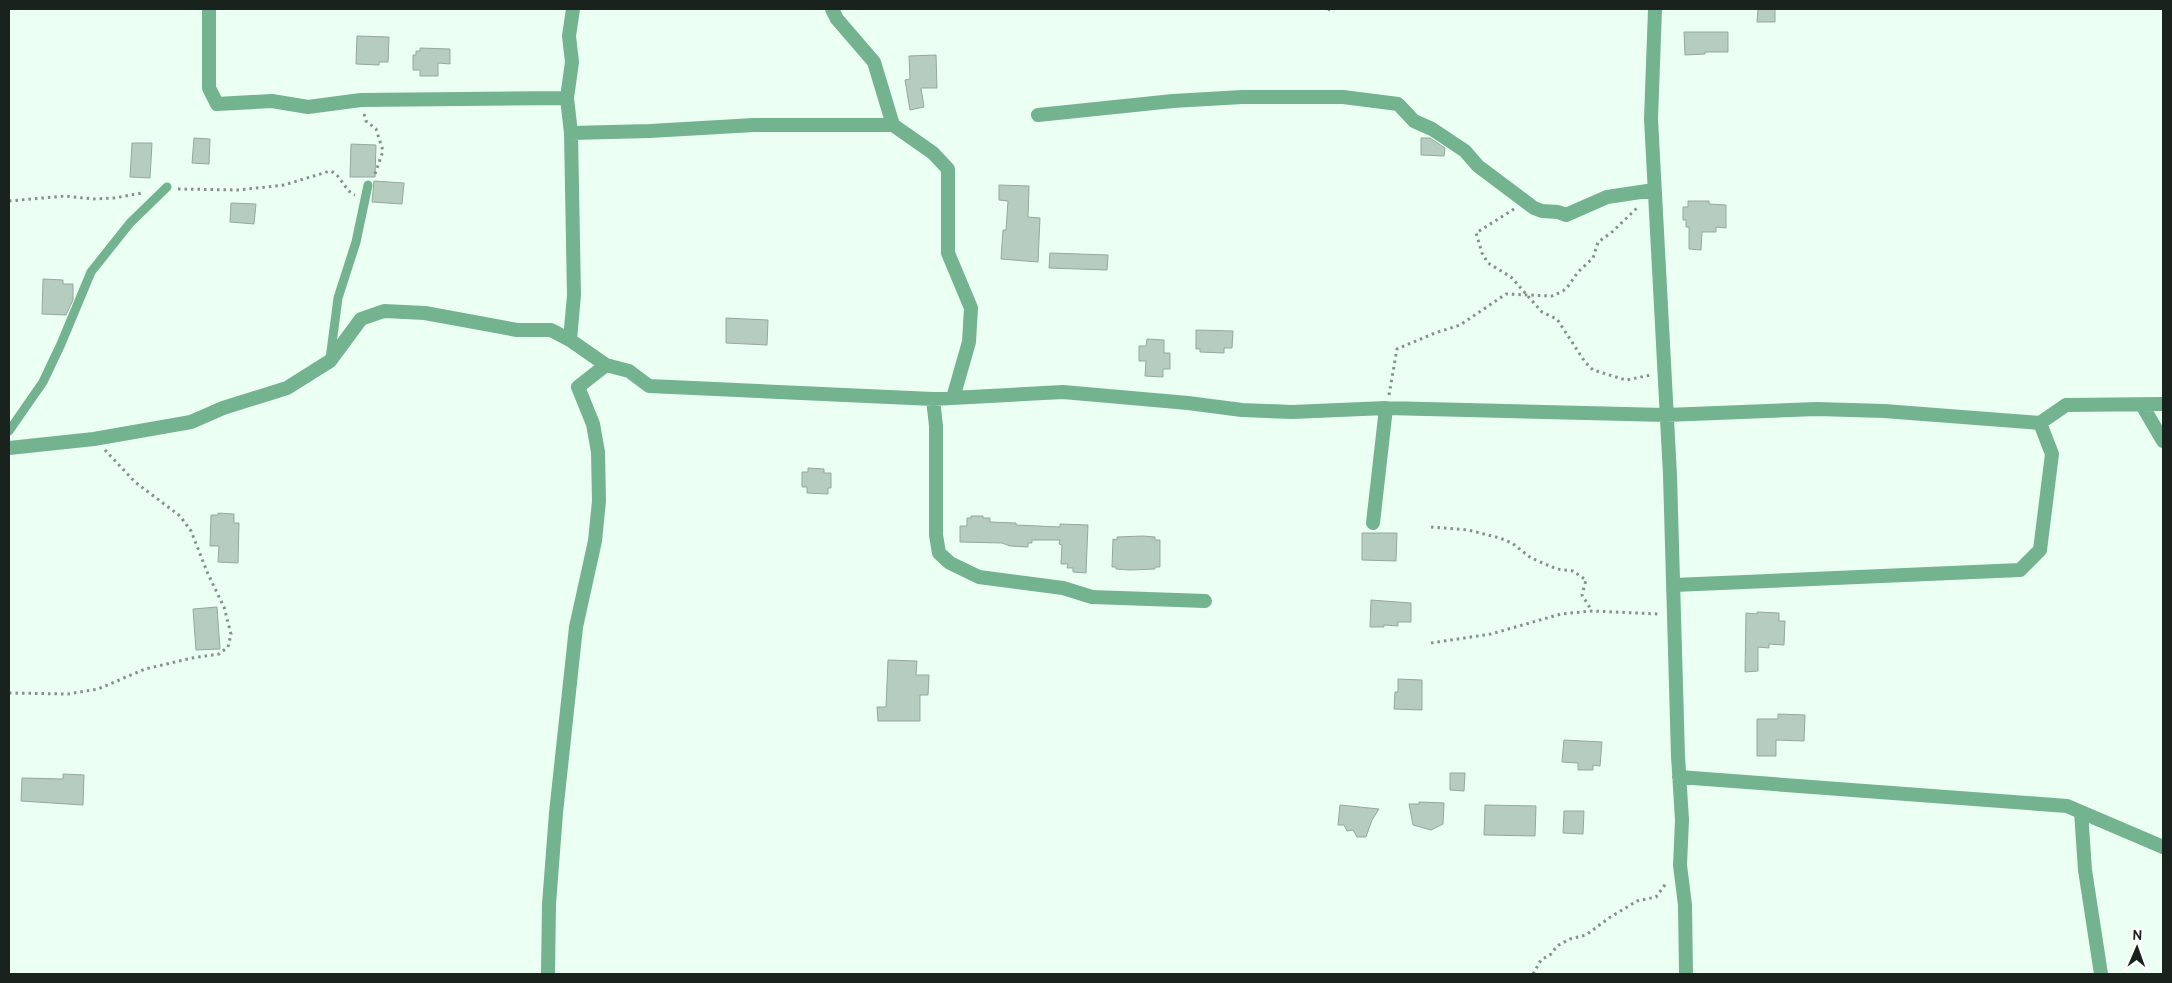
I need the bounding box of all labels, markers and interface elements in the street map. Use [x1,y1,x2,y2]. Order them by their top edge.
north arrow [2112,923,2162,973]
text: N [2132,926,2143,944]

